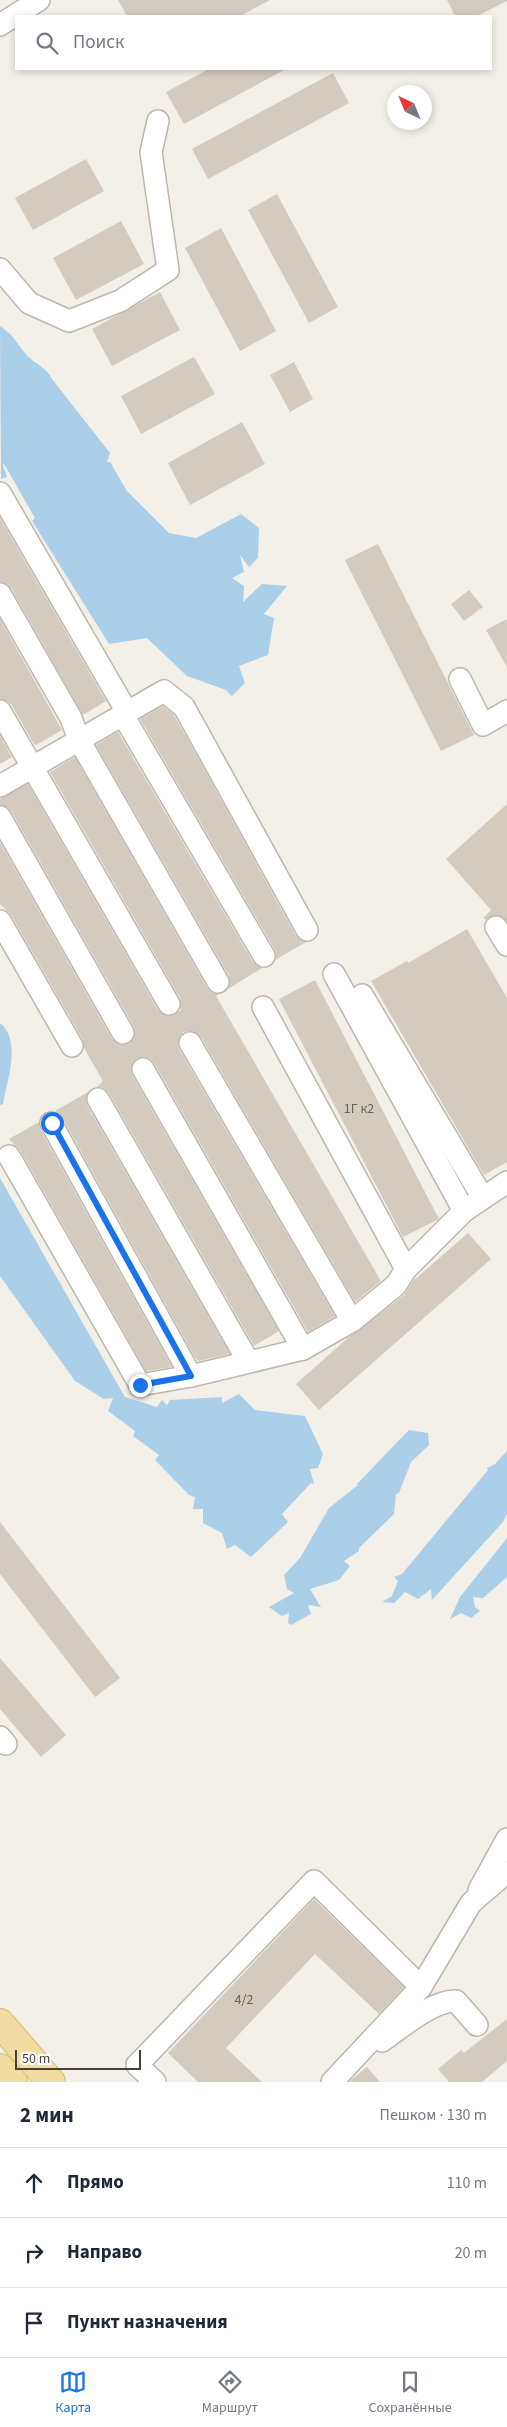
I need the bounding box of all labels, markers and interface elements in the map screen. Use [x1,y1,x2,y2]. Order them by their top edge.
search box [15,15,492,70]
icon: search [33,29,61,57]
text: Поиск [73,29,124,56]
north arrow [387,85,432,130]
house number: 1Г к2 [344,1099,374,1119]
route start [41,1112,64,1135]
route end [129,1374,152,1397]
house number: 4/2 [235,1990,253,2010]
scale bar [15,2047,141,2070]
text: 50 m [22,2049,50,2069]
text: 2 мин [20,2100,74,2130]
text: Пешком · 130 m [380,2104,487,2126]
icon: ahead [20,2169,48,2197]
text: Прямо [67,2169,124,2196]
text: 110 m [447,2172,487,2194]
icon: right [20,2239,48,2267]
text: Направо [67,2239,142,2266]
text: 20 m [455,2242,487,2264]
icon: arrive [20,2309,48,2337]
text: Пункт назначения [67,2309,228,2336]
tab: Карта [55,2368,91,2418]
tab: Маршрут [202,2368,258,2418]
tab: Сохранённые [369,2368,452,2418]

